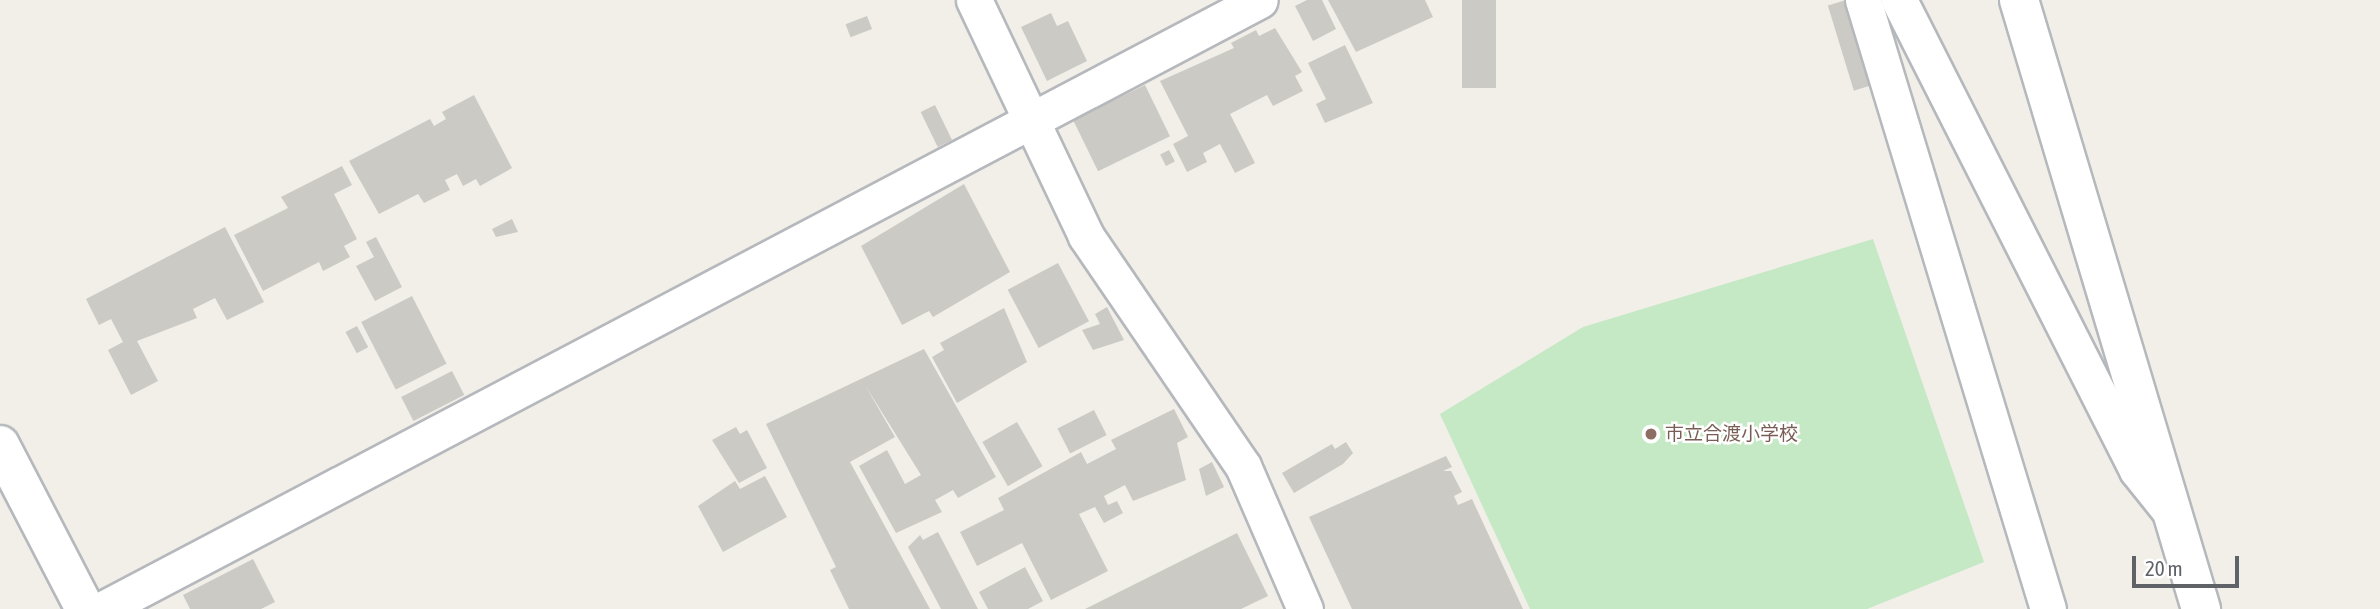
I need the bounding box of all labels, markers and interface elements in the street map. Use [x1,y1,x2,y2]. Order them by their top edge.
place label: 市立合渡小学校 [1665,423,1798,445]
marker: 市立合渡小学校 [1643,426,1659,442]
scale bar [2135,542,2242,586]
text: 20 m [2145,556,2183,580]

